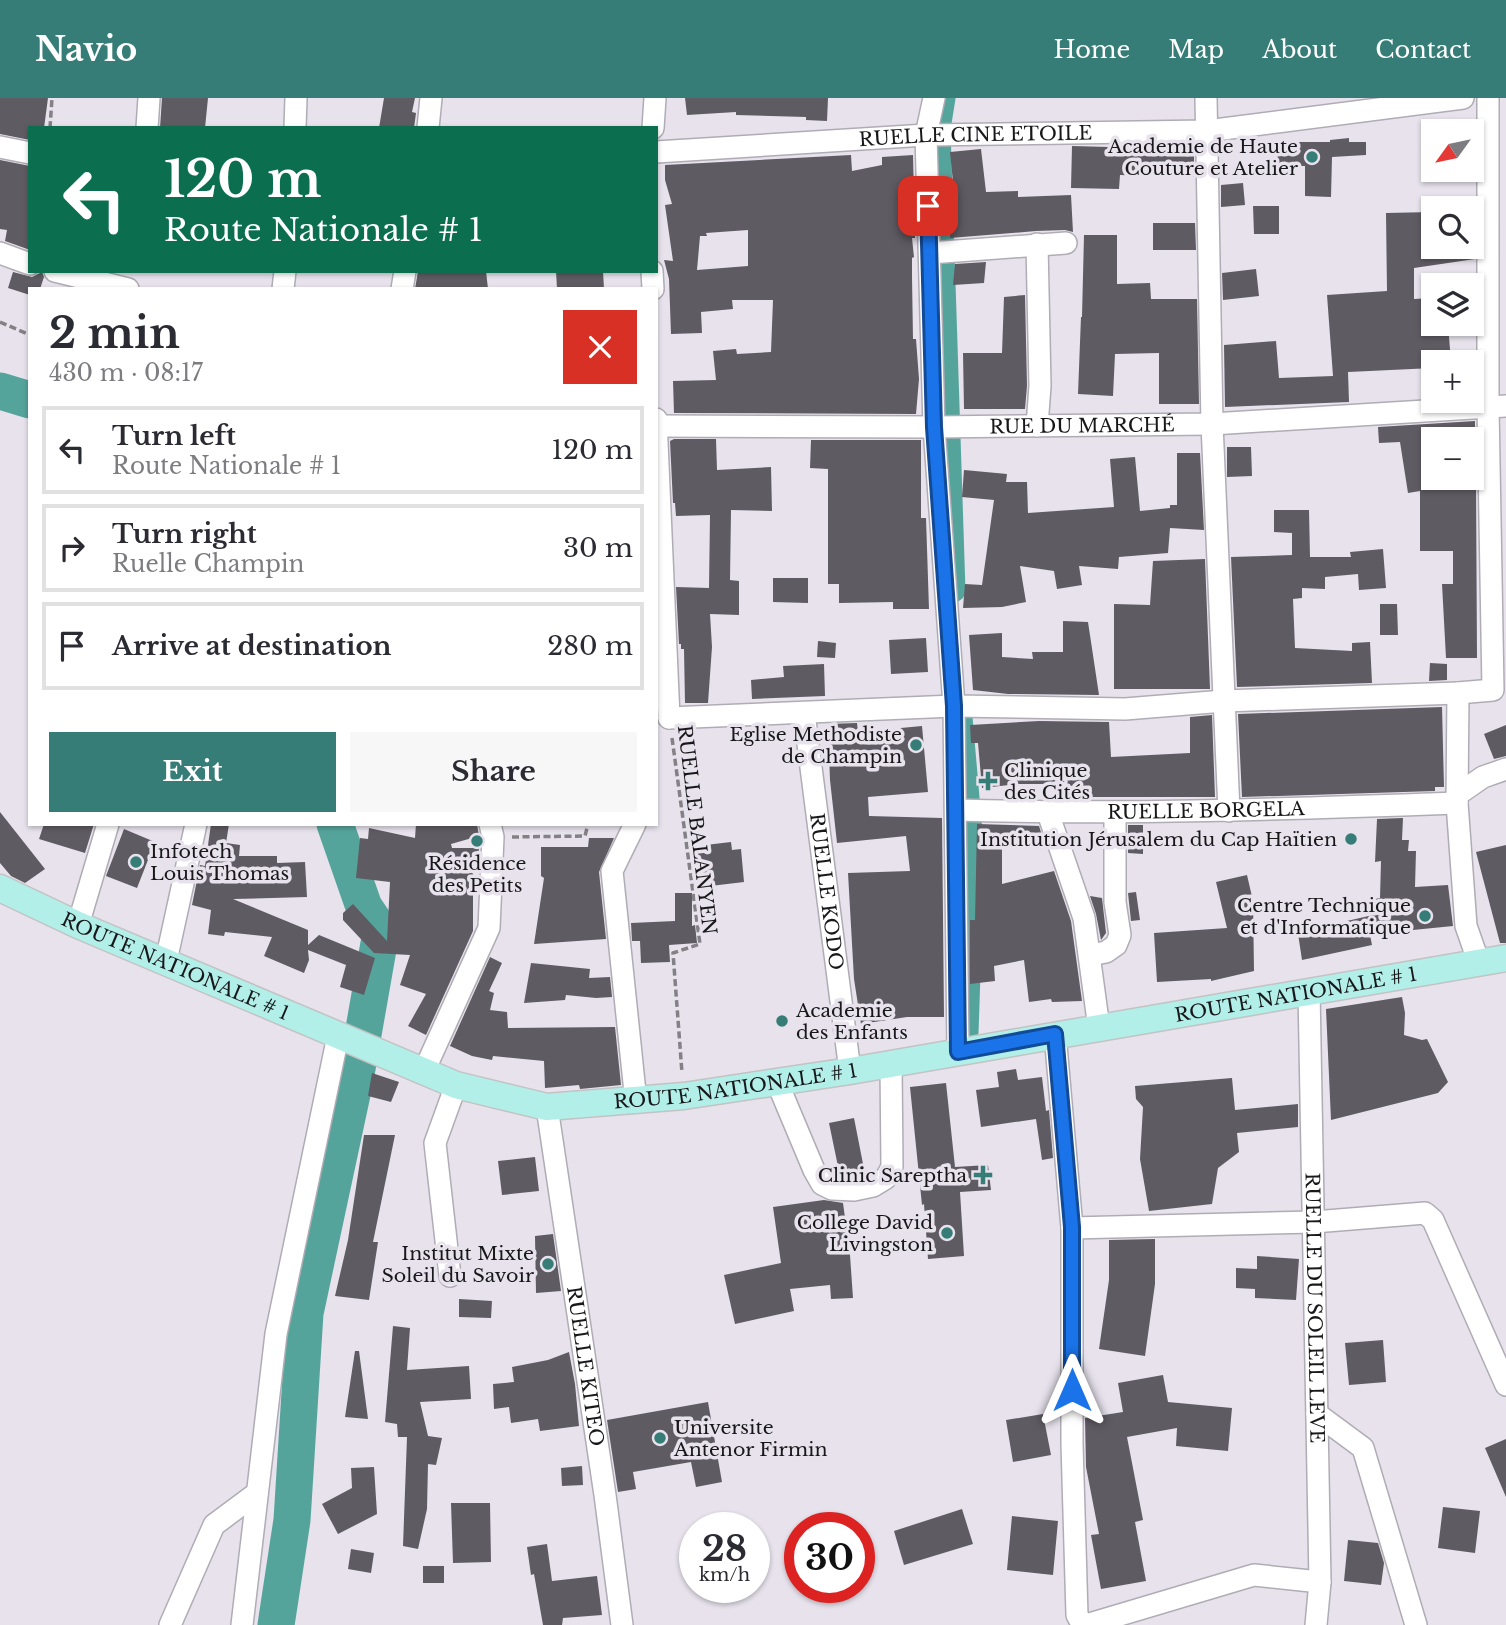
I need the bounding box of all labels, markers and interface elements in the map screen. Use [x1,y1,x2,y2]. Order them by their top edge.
text: Navio [35,29,137,70]
text: Home [1054,35,1130,64]
text: Map [1168,35,1224,64]
text: About [1262,35,1337,64]
text: Contact [1375,35,1471,64]
north arrow [1421,119,1484,182]
map controls [1421,119,1484,490]
street label: RUELLE CINE ETOILE [858,121,1092,151]
place label: Academie de Haute Couture et Atelier [1107,135,1298,180]
text: 120 m [164,149,322,210]
marker: Academie de Haute Couture et Atelier [1304,149,1320,165]
icon: left [49,154,140,245]
pin [898,176,958,236]
icon: arrive [909,187,947,225]
button: search [1421,196,1484,259]
text: Route Nationale # 1 [164,210,483,250]
button: layers [1421,273,1484,336]
text: 2 min [49,307,180,359]
button: close [563,310,637,384]
button: + [1421,350,1484,413]
text: 430 m · 08:17 [49,359,203,387]
street label: RUE DU MARCHÉ [989,413,1175,438]
text: Turn left [112,420,236,452]
button: − [1421,427,1484,490]
icon: left [53,431,91,469]
text: 120 m [551,434,633,466]
text: Route Nationale # 1 [112,452,341,480]
text: Turn right [112,518,257,550]
icon: right [53,529,91,567]
text: 30 m [563,532,633,564]
text: Ruelle Champin [112,550,304,578]
icon: arrive [53,627,91,665]
text: Arrive at destination [112,630,392,662]
text: 280 m [547,630,633,662]
place label: Eglise Methodiste de Champin [729,723,902,768]
street label: RUELLE BALANYEN [673,724,721,936]
button: Exit [49,732,336,812]
button: Share [350,732,637,812]
marker: Eglise Methodiste de Champin [908,737,924,753]
place label: Clinique des Cités [1004,759,1090,804]
marker: Clinique des Cités [978,771,998,791]
street label: RUELLE BORGELA [1107,797,1305,823]
street label: RUELLE KODO [805,812,848,971]
place label: Institution Jérusalem du Cap Haïtien [980,828,1337,851]
marker: Institution Jérusalem du Cap Haïtien [1343,831,1359,847]
marker: Résidence des Petits [469,833,485,849]
place label: Infotech Louis Thomas [150,840,289,885]
place label: Résidence des Petits [428,852,526,897]
marker: Infotech Louis Thomas [128,854,144,870]
place label: Centre Technique et d'Informatique [1237,894,1411,939]
street label: ROUTE NATIONALE # 1 [58,907,293,1025]
marker: Centre Technique et d'Informatique [1417,908,1433,924]
street label: ROUTE NATIONALE # 1 [1173,962,1419,1026]
place label: Academie des Enfants [795,999,908,1044]
marker: Academie des Enfants [774,1013,790,1029]
street label: ROUTE NATIONALE # 1 [613,1058,859,1113]
place label: Clinic Sareptha [818,1164,967,1187]
marker: Clinic Sareptha [973,1165,993,1185]
street label: RUELLE DU SOLEIL LEVE [1301,1172,1329,1443]
place label: College David Livingston [797,1211,933,1256]
marker: College David Livingston [939,1225,955,1241]
place label: Institut Mixte Soleil du Savoir [382,1242,534,1287]
marker: Institut Mixte Soleil du Savoir [540,1256,556,1272]
street label: RUELLE KITEO [562,1285,609,1448]
position arrow [1035,1353,1109,1427]
place label: Universite Antenor Firmin [673,1416,828,1461]
marker: Universite Antenor Firmin [652,1430,668,1446]
speed limit sign: 30 [784,1512,875,1603]
text: 28 [702,1527,747,1570]
text: km/h [699,1564,750,1586]

